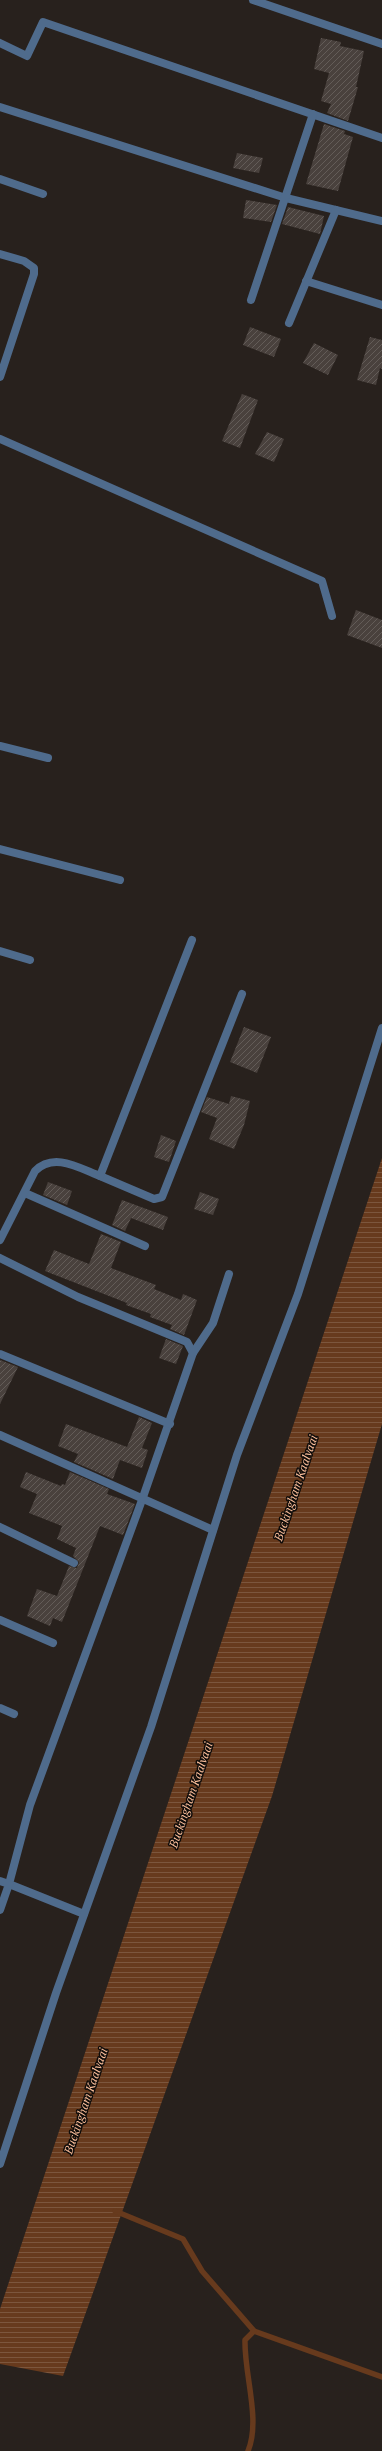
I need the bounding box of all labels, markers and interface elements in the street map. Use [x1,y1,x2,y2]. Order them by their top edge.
water label: Buckingham Kaalvaai [270,1432,321,1544]
water label: Buckingham Kaalvaai [165,1739,216,1851]
water label: Buckingham Kaalvaai [60,2045,111,2157]

